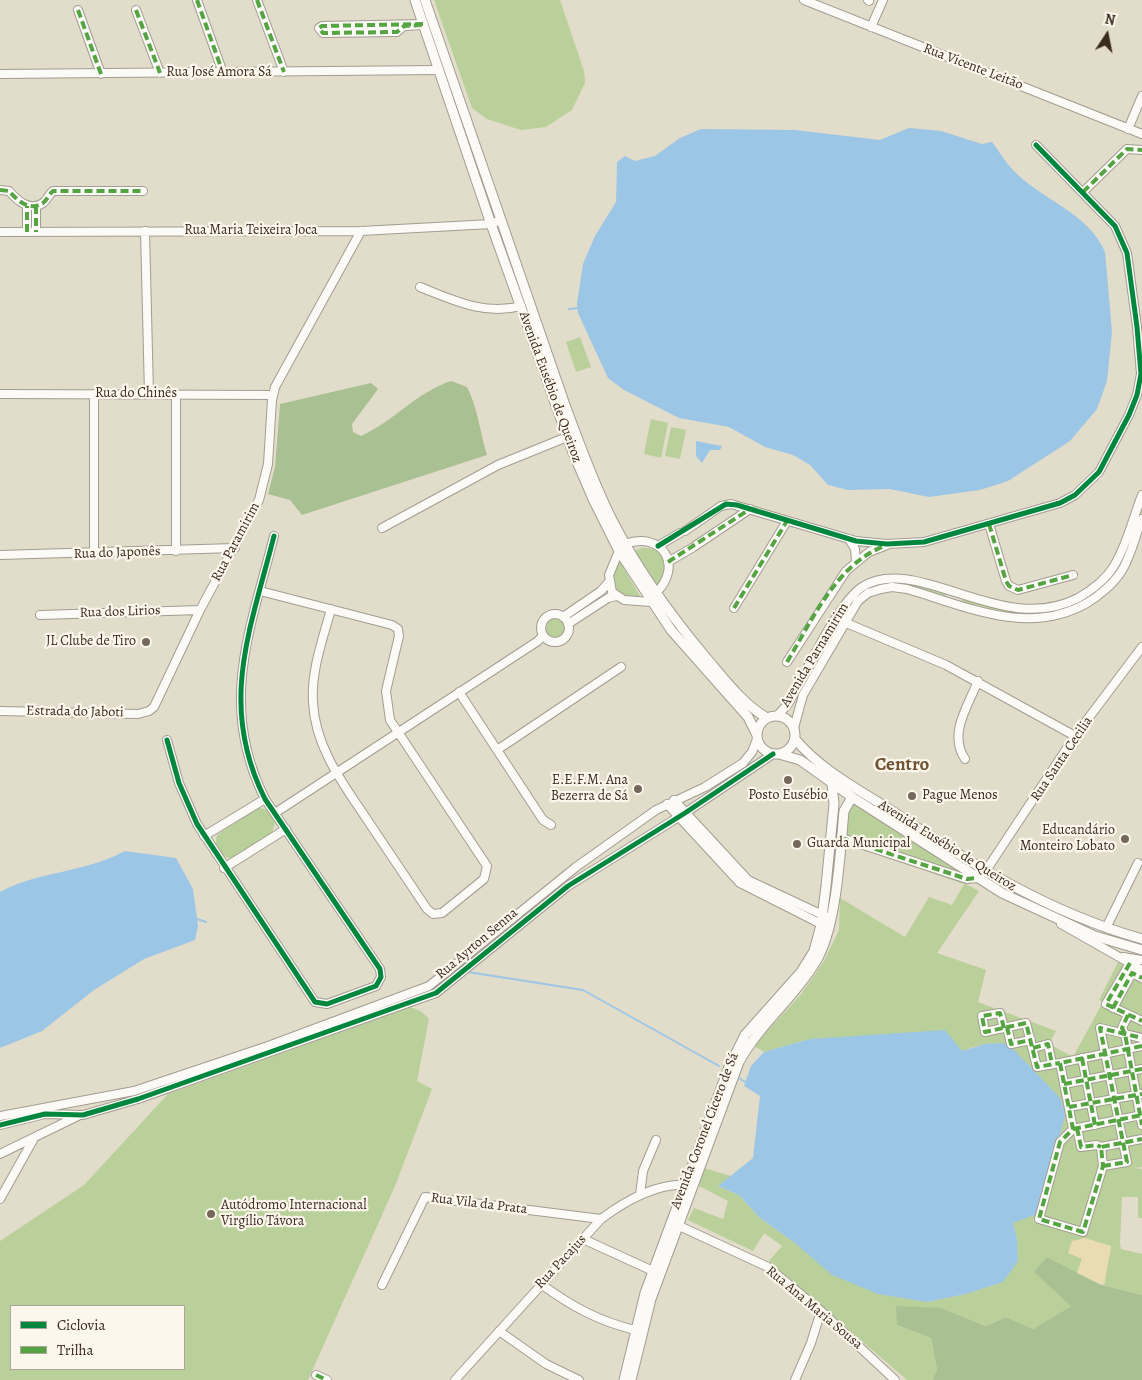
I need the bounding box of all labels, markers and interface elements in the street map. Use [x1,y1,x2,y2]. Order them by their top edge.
text: N [1103,9,1117,30]
north arrow [1082,10,1132,60]
street label: Rua Vicente Leitão [921,40,1025,94]
street label: Rua José Amora Sá [166,65,272,81]
street label: Rua Maria Teixeira Joca [184,223,318,239]
street label: Avenida Eusébio de Queiroz [515,309,585,465]
street label: Rua do Chinês [95,386,177,402]
street label: Rua Paramirim [208,500,264,584]
street label: Rua do Japonês [73,543,161,563]
street label: Avenida Parnamirim [777,600,853,710]
street label: Rua dos Lirios [79,602,161,622]
place label: JL Clube de Tiro [46,634,136,650]
marker: JL Clube de Tiro [140,636,152,648]
street label: Estrada do Jaboti [26,703,124,721]
street label: Rua Santa Cecilia [1027,713,1097,805]
district label: Centro [875,754,929,776]
place label: E.E.F.M. Ana Bezerra de Sá [551,773,628,806]
marker: Posto Eusébio [782,774,794,786]
marker: E.E.F.M. Ana Bezerra de Sá [632,783,644,795]
place label: Posto Eusébio [748,788,828,804]
place label: Pague Menos [922,788,998,804]
marker: Pague Menos [906,790,918,802]
street label: Avenida Eusébio de Queiroz [875,797,1019,895]
place label: Educandário Monteiro Lobato [1020,823,1115,856]
marker: Educandário Monteiro Lobato [1119,833,1131,845]
place label: Guarda Municipal [807,836,910,852]
marker: Guarda Municipal [791,838,803,850]
street label: Rua Ayrton Senna [433,905,521,983]
street label: Avenida Coronel Cícero de Sá [667,1050,743,1212]
street label: Rua Vila da Prata [430,1190,528,1218]
place label: Autódromo Internacional Virgílio Távora [221,1198,367,1230]
marker: Autódromo Internacional Virgílio Távora [205,1208,217,1220]
street label: Rua Pacajus [532,1231,590,1293]
street label: Rua Ana Maria Sousa [762,1263,866,1353]
legend [10,1305,185,1370]
text: Ciclovia [57,1315,105,1335]
text: Trilha [57,1340,93,1360]

